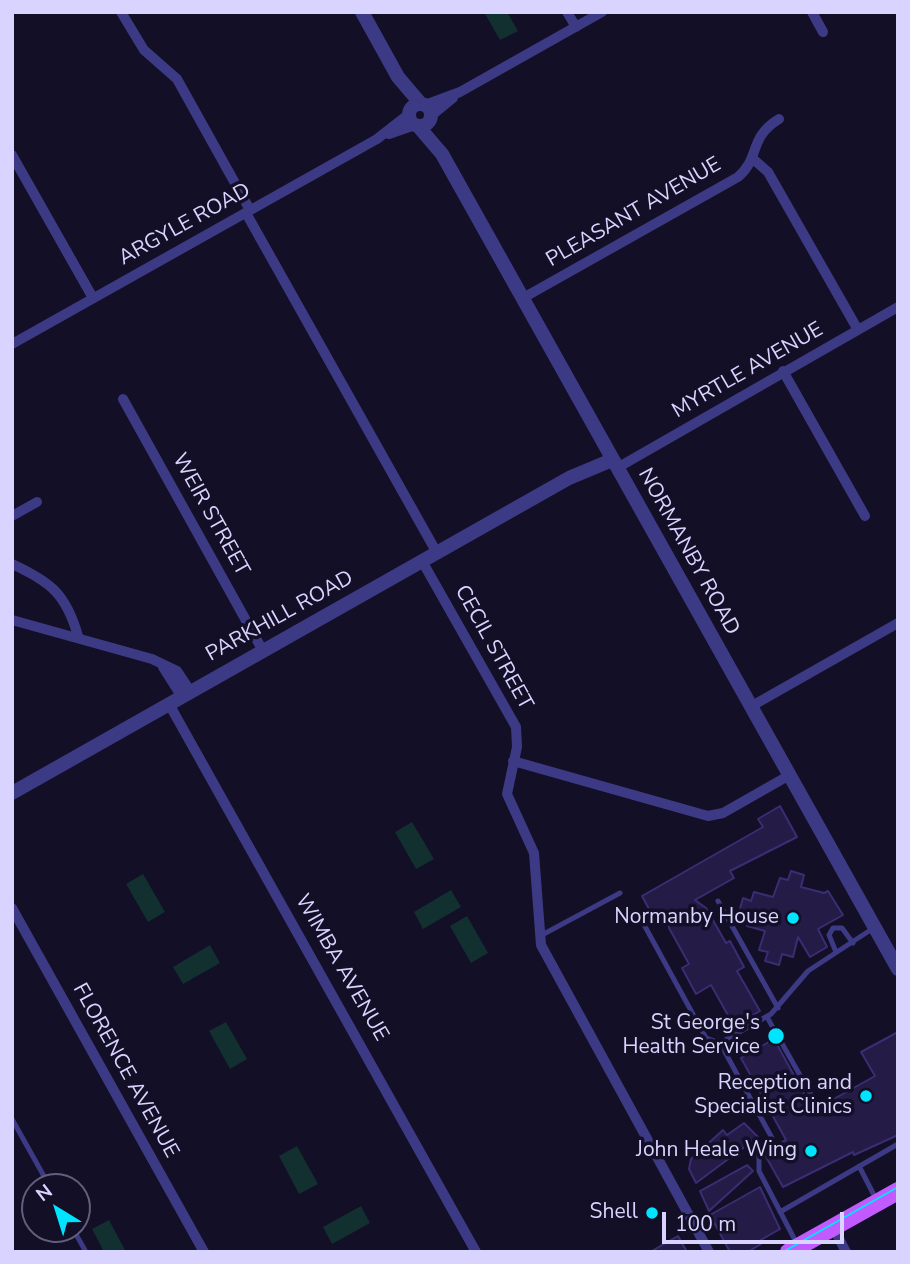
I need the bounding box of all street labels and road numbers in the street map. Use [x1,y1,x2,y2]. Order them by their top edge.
street label: PLEASANT AVENUE [542,153,726,273]
street label: ARGYLE ROAD [115,178,255,272]
street label: MYRTLE AVENUE [668,318,828,424]
street label: WEIR STREET [166,449,254,581]
street label: NORMANBY ROAD [632,464,744,640]
street label: PARKHILL ROAD [202,566,358,668]
street label: CECIL STREET [448,581,538,715]
street label: WIMBA AVENUE [289,890,393,1046]
street label: FLORENCE AVENUE [67,979,183,1163]

